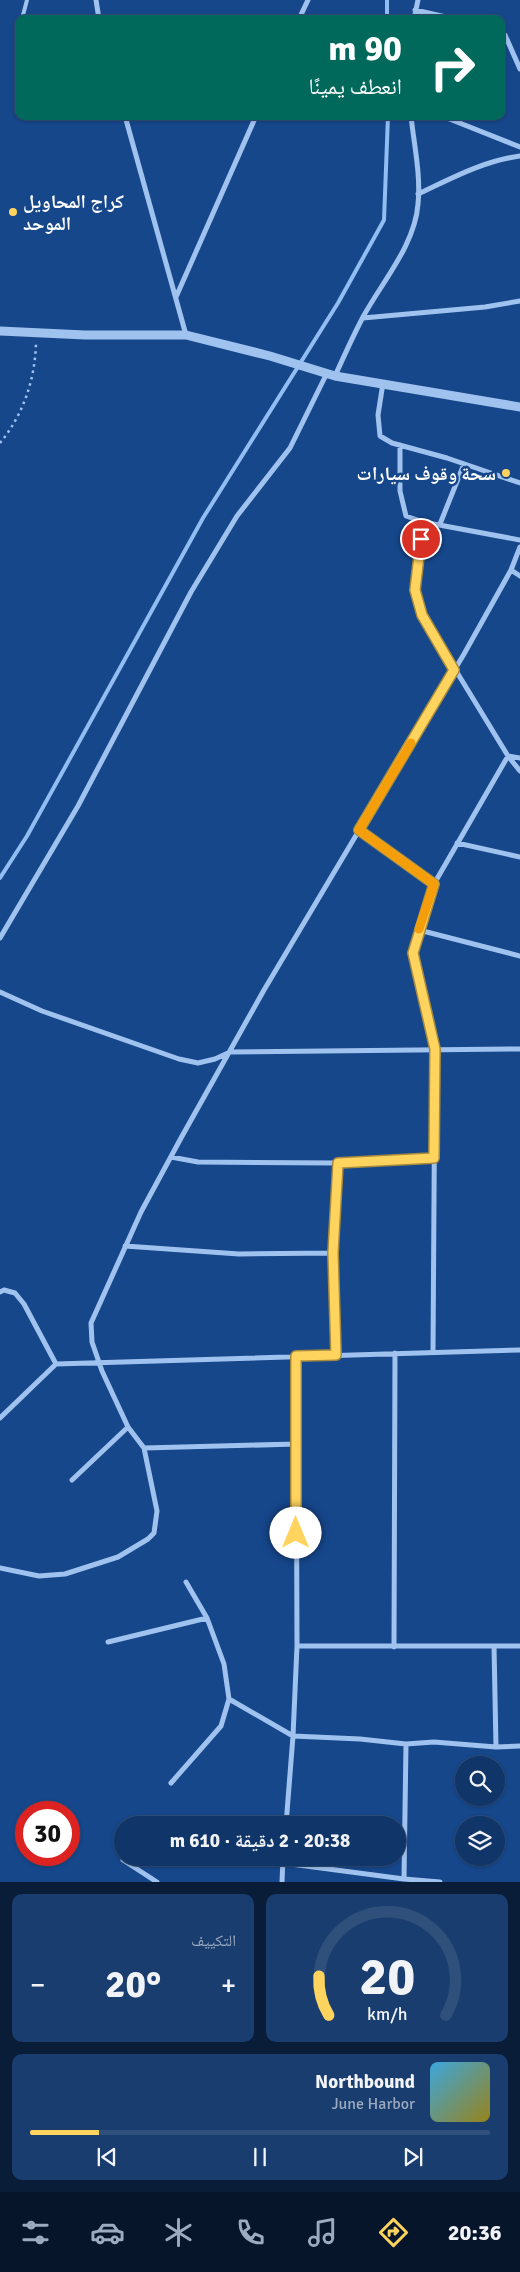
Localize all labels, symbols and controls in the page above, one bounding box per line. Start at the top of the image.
text: 90 m [328,27,402,70]
icon: right [420,35,485,100]
text: انعطف يمينًا [308,73,402,100]
place label: كراج المحاويل الموحد [23,190,125,236]
marker: كراج المحاويل الموحد [7,206,19,218]
place label: سحة وقوف سيارات [357,462,496,486]
marker: سحة وقوف سيارات [500,467,512,479]
pin [400,518,442,560]
icon: arrive [407,525,435,553]
position arrow [269,1506,321,1558]
map controls [455,1756,505,1866]
button: search [455,1756,505,1806]
speed limit sign: 30 [15,1801,80,1866]
button: layers [455,1816,505,1866]
text: 20:38 · 2 دقيقة · 610 m [170,1829,350,1853]
text: التكييف [191,1931,236,1951]
text: 20 [359,1945,415,2009]
text: 20° [105,1961,161,2008]
text: − [30,1968,45,2002]
text: + [221,1968,236,2002]
text: km/h [367,2003,407,2025]
text: Northbound [315,2070,415,2094]
text: June Harbor [331,2094,415,2114]
icon: previous [93,2143,121,2171]
icon: pause [246,2143,274,2171]
icon: next [399,2143,427,2171]
icon: filters [18,2215,53,2250]
icon: car [90,2215,125,2250]
icon: climate [161,2215,196,2250]
icon: phone [233,2215,268,2250]
icon: music [305,2215,340,2250]
icon: directions [376,2215,411,2250]
text: 20:36 [448,2219,502,2246]

